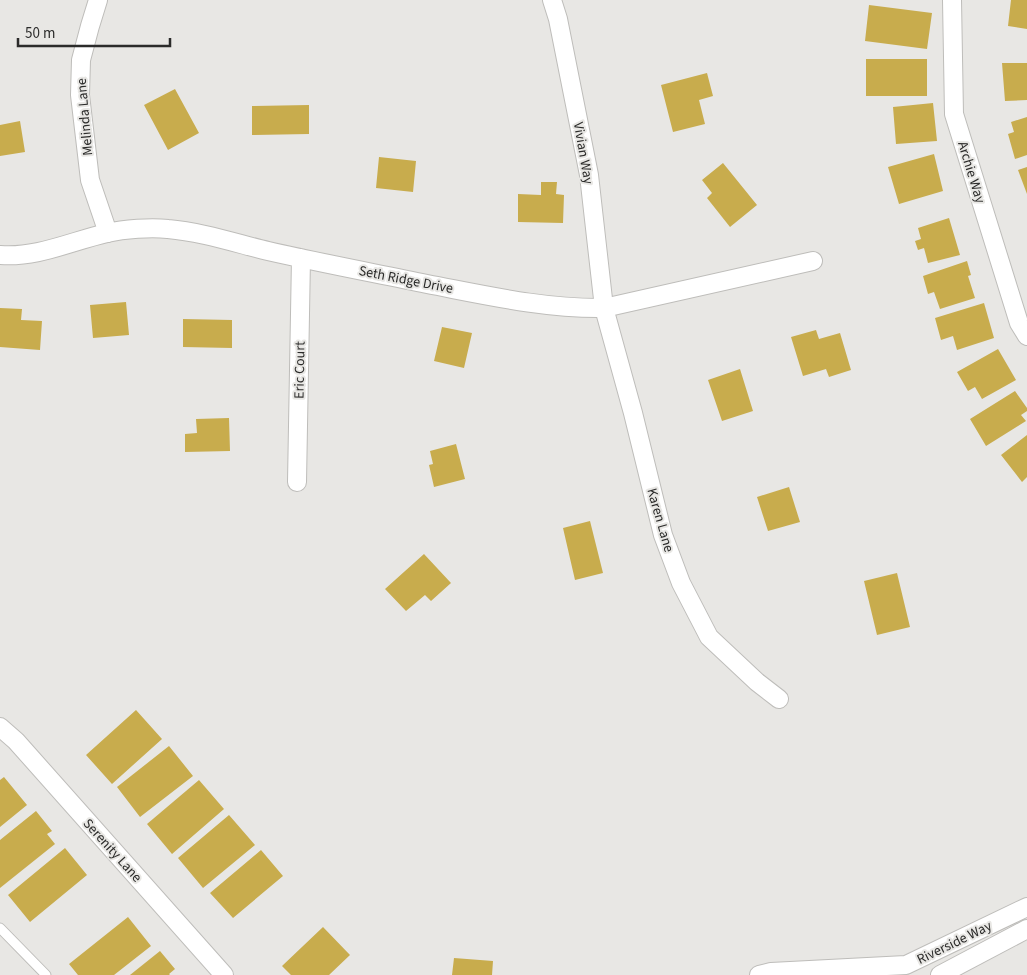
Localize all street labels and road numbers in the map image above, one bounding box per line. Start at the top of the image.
street label: Melinda Lane [72,77,98,157]
street label: Vivian Way [568,121,598,186]
street label: Archie Way [952,139,990,206]
street label: Seth Ridge Drive [357,261,455,299]
street label: Eric Court [289,341,311,399]
street label: Karen Lane [641,486,679,555]
street label: Serenity Lane [78,814,146,887]
street label: Riverside Way [914,916,996,970]

